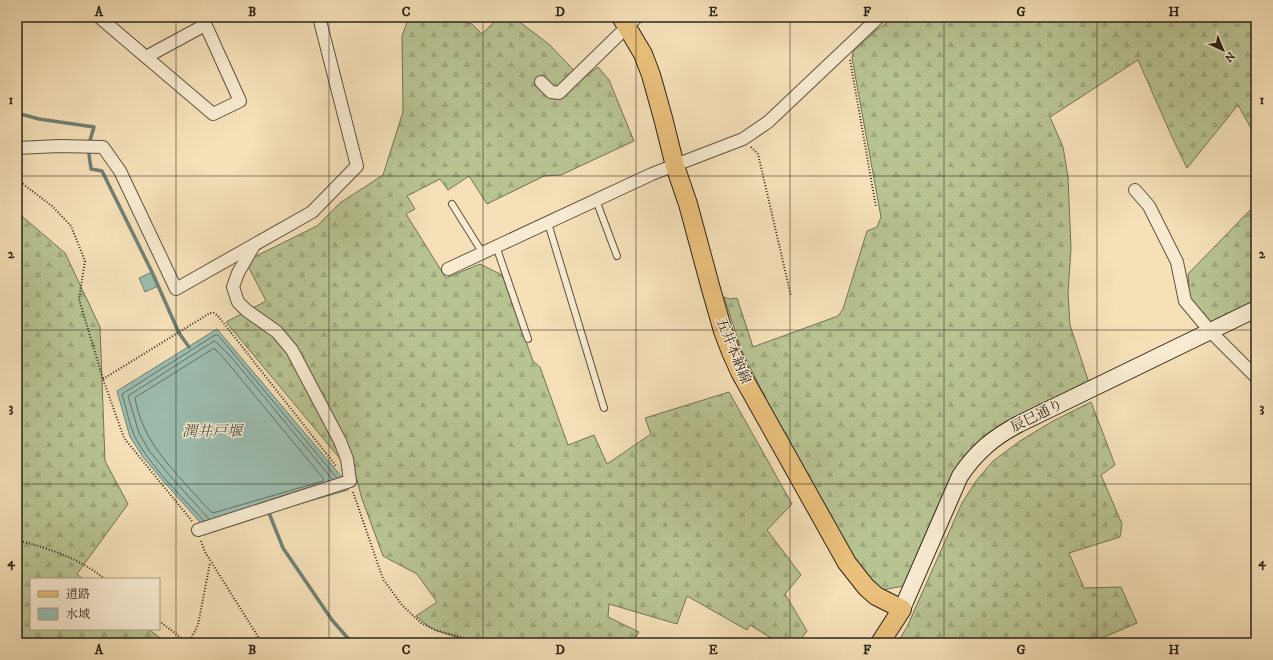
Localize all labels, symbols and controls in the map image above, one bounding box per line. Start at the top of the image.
text: A [94,4,104,20]
text: B [248,4,256,20]
text: C [402,4,411,20]
text: D [555,4,565,20]
text: E [708,4,718,20]
text: F [863,4,872,20]
text: G [1016,4,1026,20]
text: H [1169,4,1180,20]
north arrow [1203,30,1243,70]
text: N [1221,48,1237,65]
text: 1 [9,92,14,108]
text: 1 [1260,92,1265,108]
text: 2 [8,246,15,262]
text: 2 [1259,246,1266,262]
street label: 五井本納線 [712,315,754,387]
street label: 辰巳通り [1008,396,1066,436]
text: 3 [9,400,14,416]
text: 3 [1260,400,1265,416]
water label: 潤井戸堰 [182,422,245,441]
text: 4 [6,554,15,571]
text: 4 [1257,554,1266,571]
legend [30,578,160,630]
text: 道路 [66,587,90,602]
text: 水域 [66,607,90,622]
text: A [94,642,104,658]
text: B [248,642,256,658]
text: C [402,642,411,658]
text: D [555,642,565,658]
text: E [708,642,718,658]
text: F [863,642,872,658]
text: G [1016,642,1026,658]
text: H [1169,642,1180,658]

